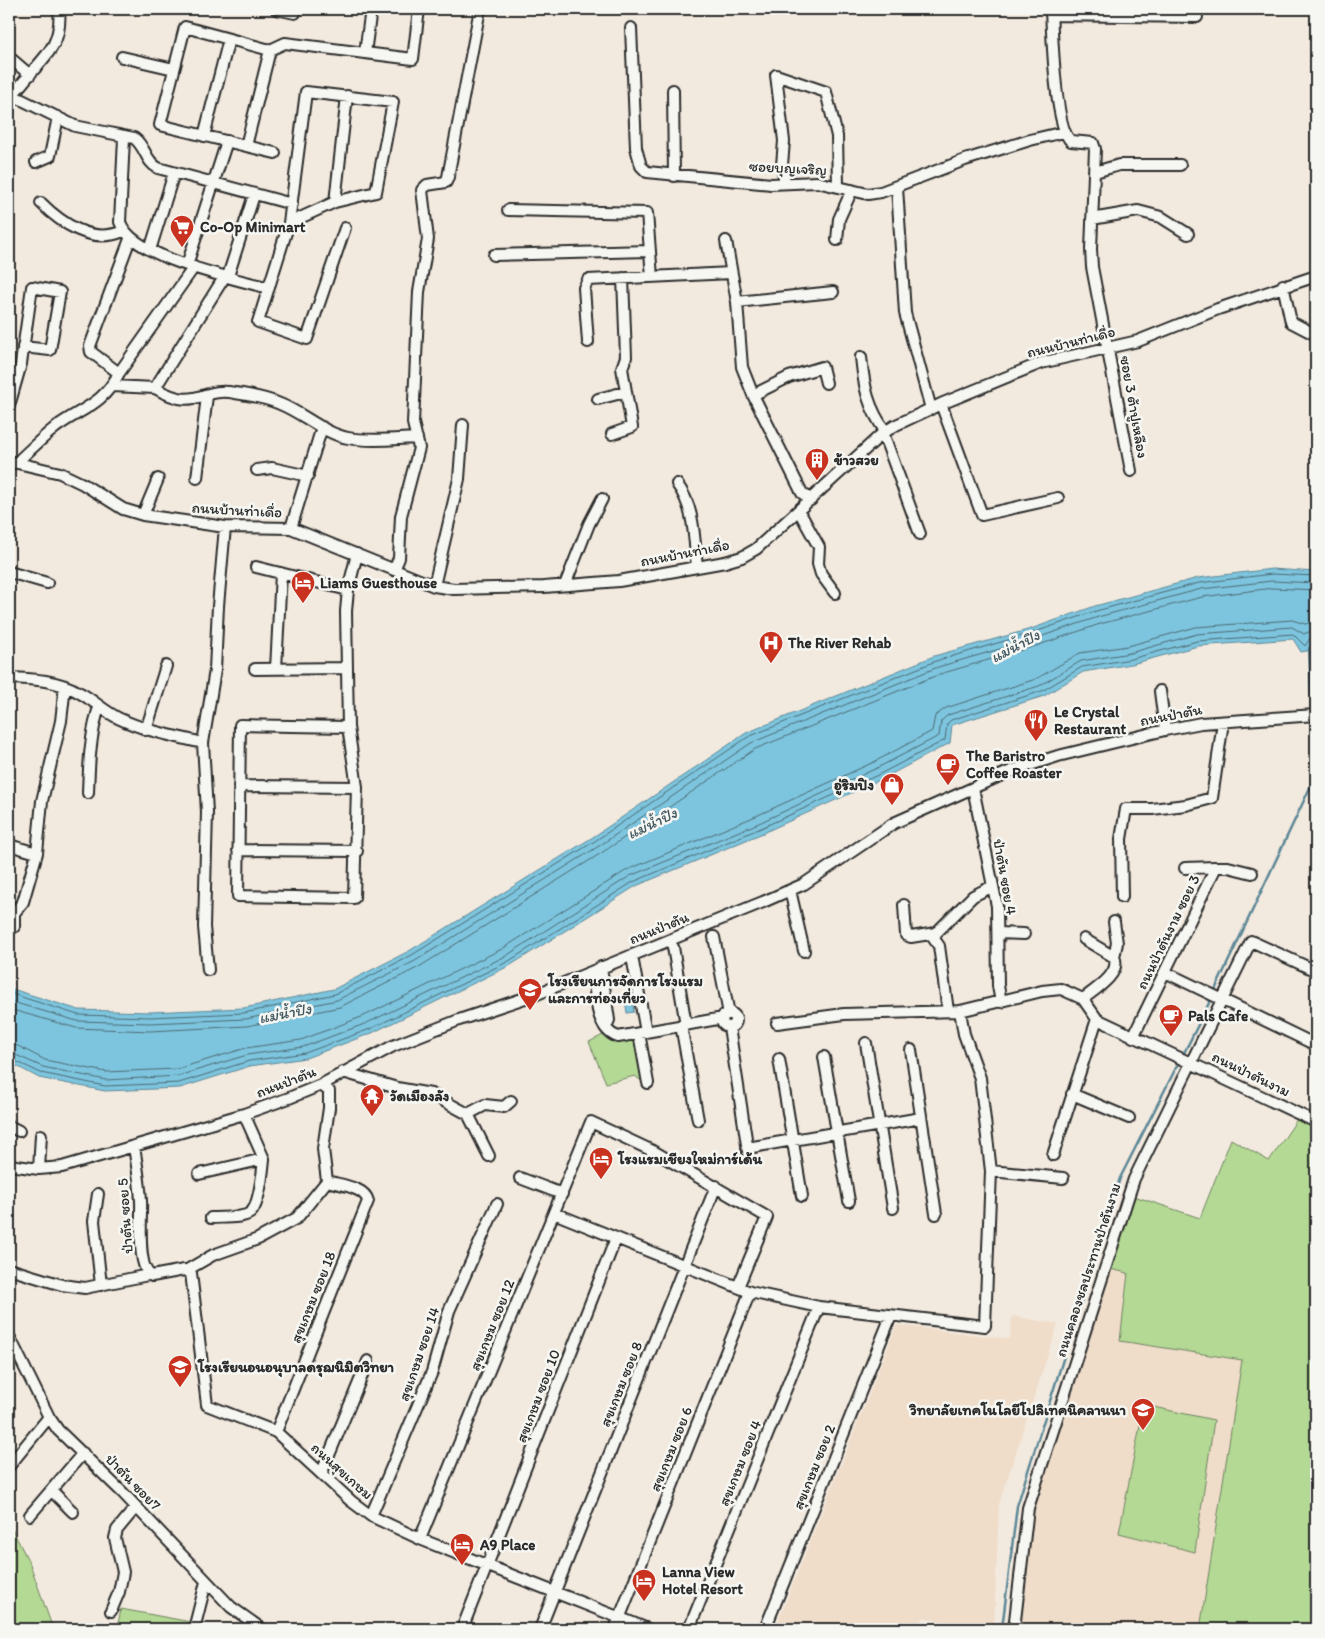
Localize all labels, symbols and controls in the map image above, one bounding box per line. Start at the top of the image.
street label: ซอยบุญเจริญ [748,157,828,180]
supermarket icon: Co-Op Minimart [169,214,195,248]
place label: Co-Op Minimart [200,218,306,237]
street label: ถนนบ้านท่าเดื่อ [1025,321,1117,362]
street label: ซอย 3 ต้าปูเหลือง [1115,354,1152,460]
building icon: ข้าวสวย [804,447,830,481]
place label: ข้าวสวย [833,451,879,469]
street label: ถนนบ้านท่าเดื่อ [191,498,283,521]
street label: ถนนบ้านท่าเดื่อ [639,534,731,570]
hotel icon: Liams Guesthouse [290,570,316,604]
place label: Liams Guesthouse [320,574,437,592]
water label: แม่น้ำปิง [987,624,1044,667]
hospital icon: The River Rehab [758,630,784,664]
place label: The River Rehab [787,634,892,652]
street label: ถนนป่าตัน [1138,700,1204,730]
place label: Le Crystal Restaurant [1054,703,1126,738]
restaurant icon: Le Crystal Restaurant [1023,708,1049,742]
place label: The Baristro Coffee Roaster [965,747,1063,782]
cafe icon: The Baristro Coffee Roaster [935,752,961,786]
shop icon: อู่ริมปิง [879,772,905,806]
place label: อู่ริมปิง [834,776,874,796]
water label: แม่น้ำปิง [624,801,681,843]
street label: ป่าตัน ซอย 4 [989,838,1021,916]
street label: ถนนป่าตันงาม ซอย 3 [1132,872,1204,992]
street label: ถนนป่าตัน [627,908,692,948]
place label: โรงเรียนการจัดการโรงแรม และการท่องเที่ยว [547,972,703,1007]
school or university icon: โรงเรียนการจัดการโรงแรม และการท่องเที่ยว [517,977,543,1011]
water label: แม่น้ำปิง [257,997,314,1027]
cafe icon: Pals Cafe [1158,1003,1184,1037]
place label: Pals Cafe [1188,1007,1248,1025]
street label: ถนนป่าตันงาม [1209,1047,1293,1101]
street label: ถนนป่าตัน [253,1062,319,1102]
temple icon: วัดเมืองลัง [359,1083,385,1117]
place label: วัดเมืองลัง [390,1087,449,1105]
hotel icon: โรงแรมเชียงใหม่การ์เด้น [588,1146,614,1180]
place label: โรงแรมเชียงใหม่การ์เด้น [617,1150,763,1168]
street label: ป่าตัน ซอย 5 [113,1178,137,1254]
street label: ถนนคลองชลประทานป่าตันงาม [1051,1181,1125,1359]
street label: สุขเกษม ซอย 18 [286,1249,340,1346]
street label: สุขเกษม ซอย 12 [466,1277,519,1374]
street label: สุขเกษม ซอย 14 [395,1305,444,1404]
street label: สุขเกษม ซอย 8 [596,1339,647,1430]
street label: สุขเกษม ซอย 10 [512,1347,565,1445]
school or university icon: โรงเรียนอนอนุบาลดรุฌนิมิตวิทยา [167,1354,193,1388]
place label: โรงเรียนอนอนุบาลดรุฌนิมิตวิทยา [197,1358,394,1378]
school or university icon: วิทยาลัยเทคโนโลยีโปลิเทคนิคลานนา [1130,1397,1156,1431]
place label: วิทยาลัยเทคโนโลยีโปลิเทคนิคลานนา [909,1401,1126,1419]
street label: สุขเกษม ซอย 6 [646,1404,697,1494]
street label: สุขเกษม ซอย 4 [715,1417,766,1509]
street label: สุขเกษม ซอย 2 [789,1422,840,1512]
street label: ถนนสุขเกษม [307,1439,377,1504]
street label: ป่าตัน ซอย7 [102,1450,165,1514]
hotel icon: A9 Place [449,1532,475,1566]
place label: A9 Place [479,1536,535,1554]
place label: Lanna View Hotel Resort [662,1563,743,1598]
hotel icon: Lanna View Hotel Resort [631,1568,657,1602]

